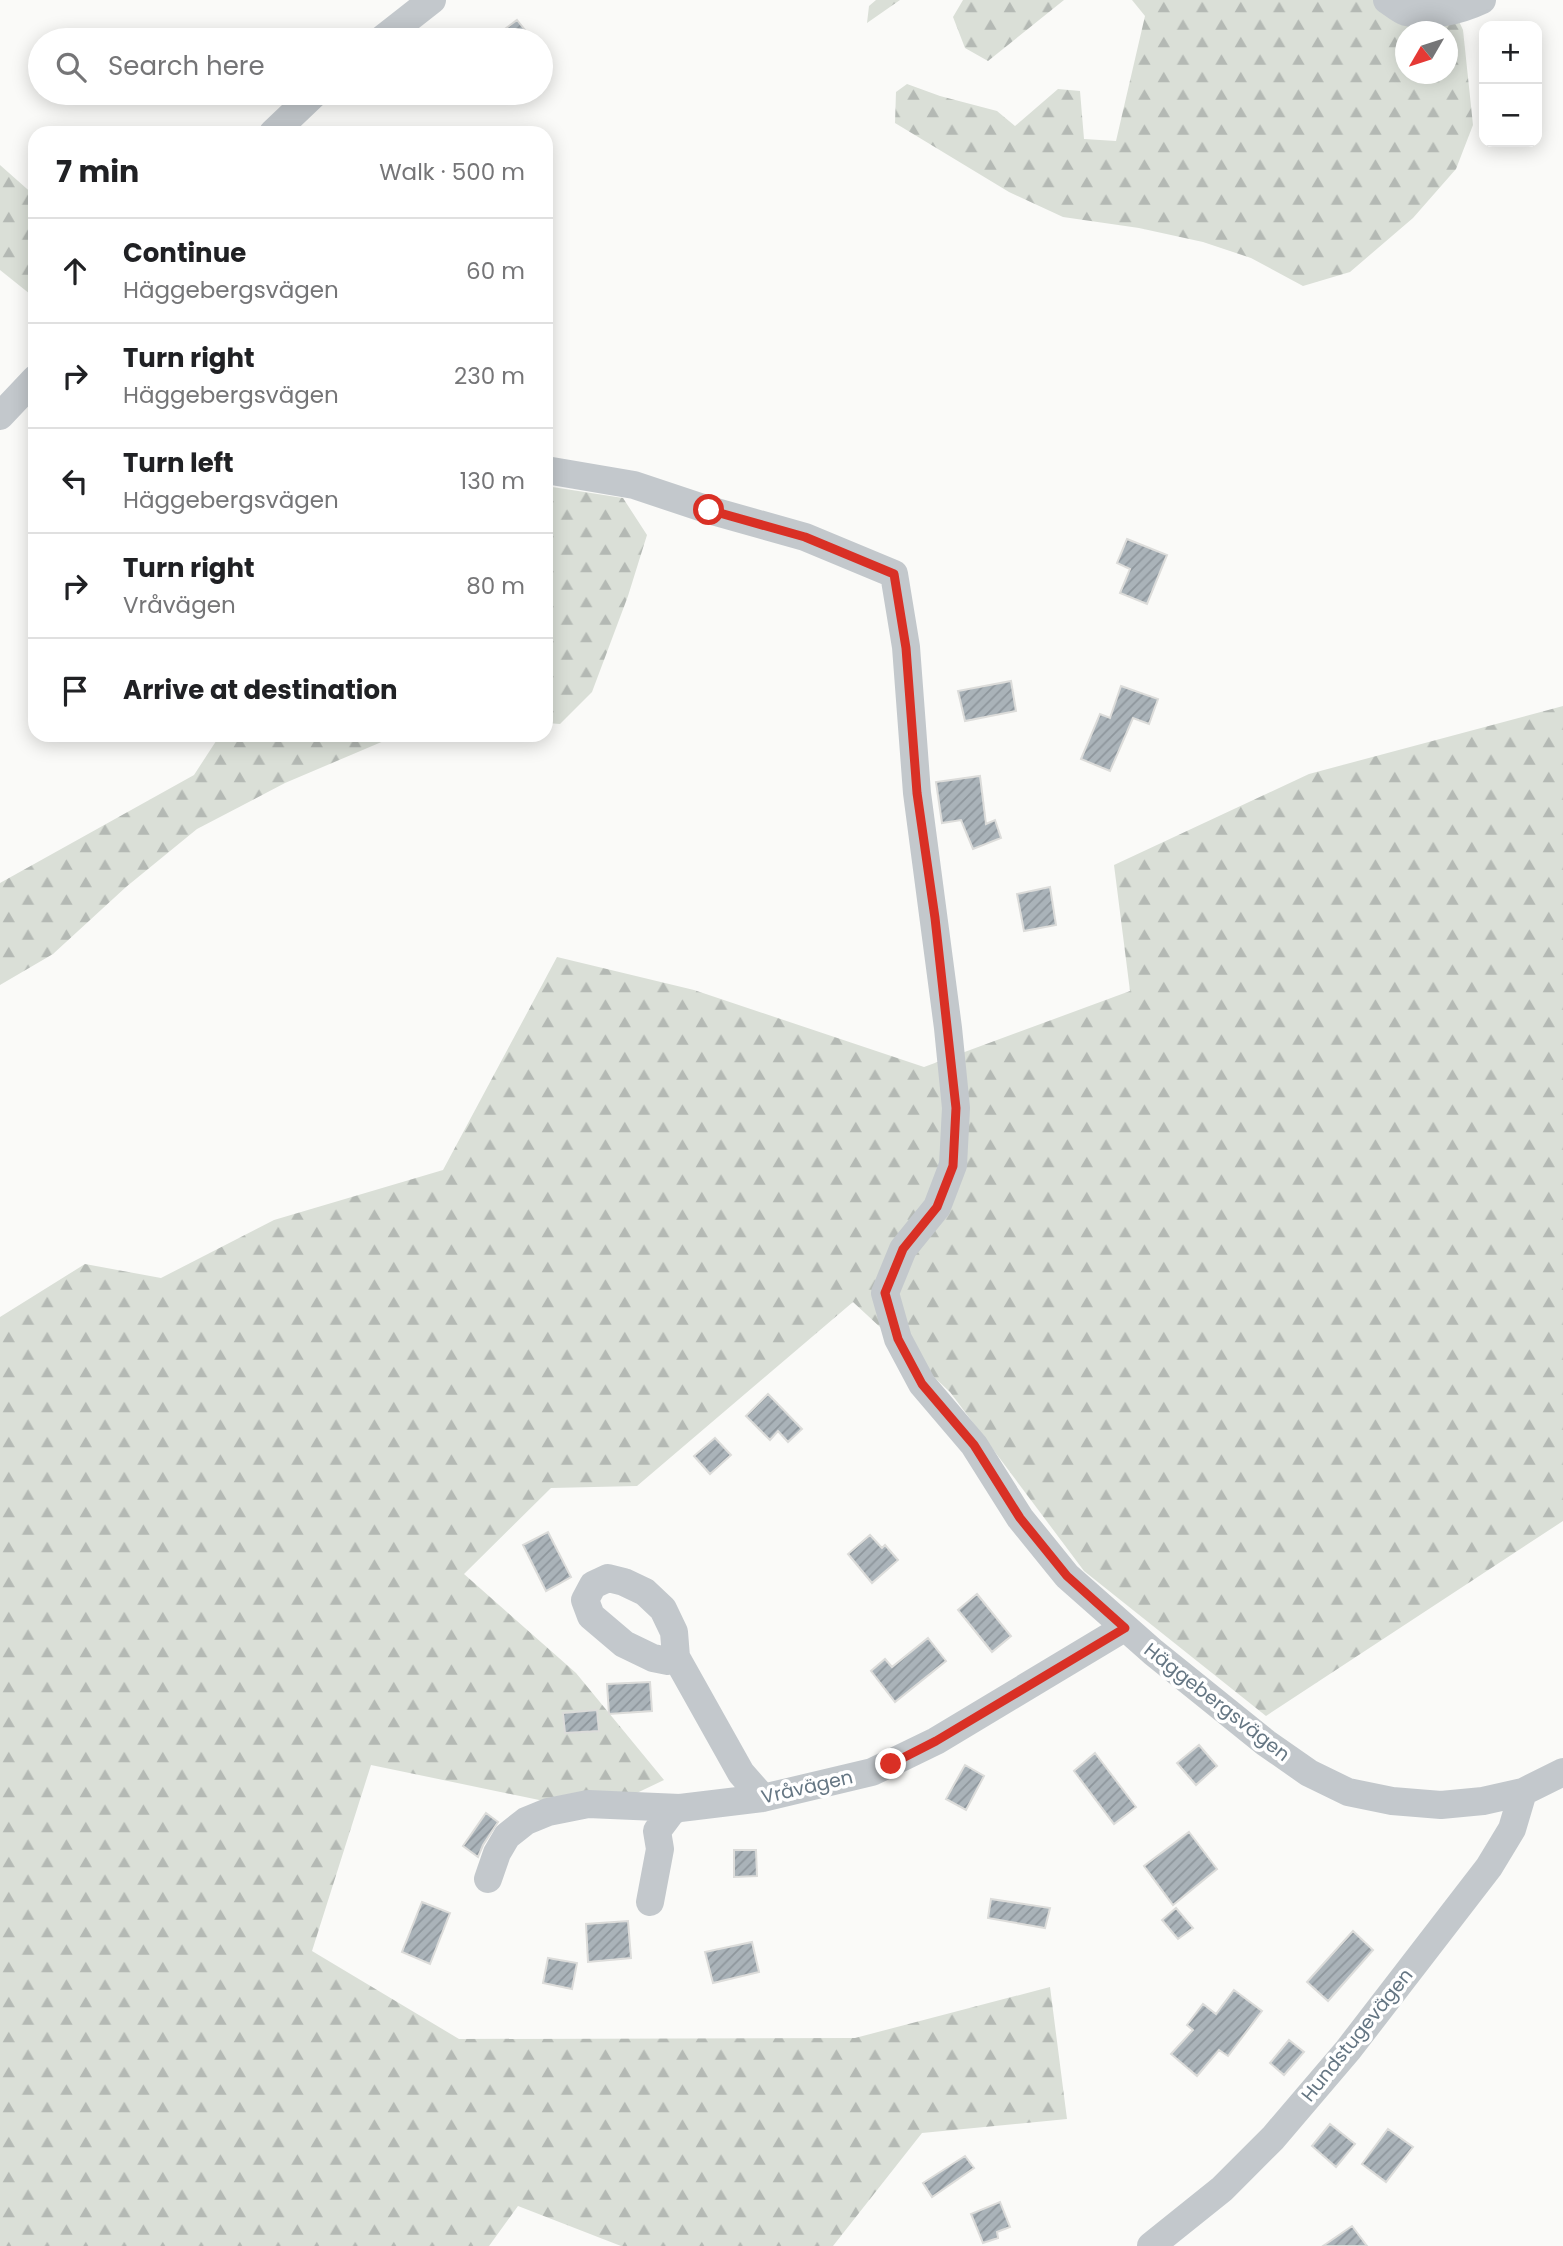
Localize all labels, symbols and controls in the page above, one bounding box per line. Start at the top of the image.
north arrow [1395,21,1458,84]
map controls [1479,21,1542,147]
button: + [1479,21,1542,84]
search box [28,28,553,105]
icon: search [52,48,90,86]
text: Search here [108,48,265,84]
button: − [1479,84,1542,147]
text: 7 min [56,150,139,193]
text: Walk · 500 m [379,156,525,188]
text: Continue [123,235,246,271]
icon: ahead [56,252,94,290]
text: 60 m [466,255,525,287]
text: Häggebergsvägen [123,274,339,306]
text: Turn right [123,340,255,376]
icon: right [56,357,94,395]
text: 230 m [454,360,525,392]
text: Häggebergsvägen [123,379,339,411]
text: Turn left [123,445,234,481]
icon: left [56,462,94,500]
text: 130 m [460,465,525,497]
text: Häggebergsvägen [123,484,339,516]
route start [693,494,724,525]
text: Turn right [123,550,255,586]
icon: right [56,567,94,605]
text: 80 m [466,570,525,602]
text: Vråvägen [123,589,236,621]
icon: arrive [56,672,94,710]
text: Arrive at destination [123,672,398,708]
street label: Häggebergsvägen [1138,1636,1296,1768]
route end [875,1748,906,1779]
street label: Vråvägen [759,1763,855,1811]
street label: Hundstugevägen [1295,1963,1419,2107]

